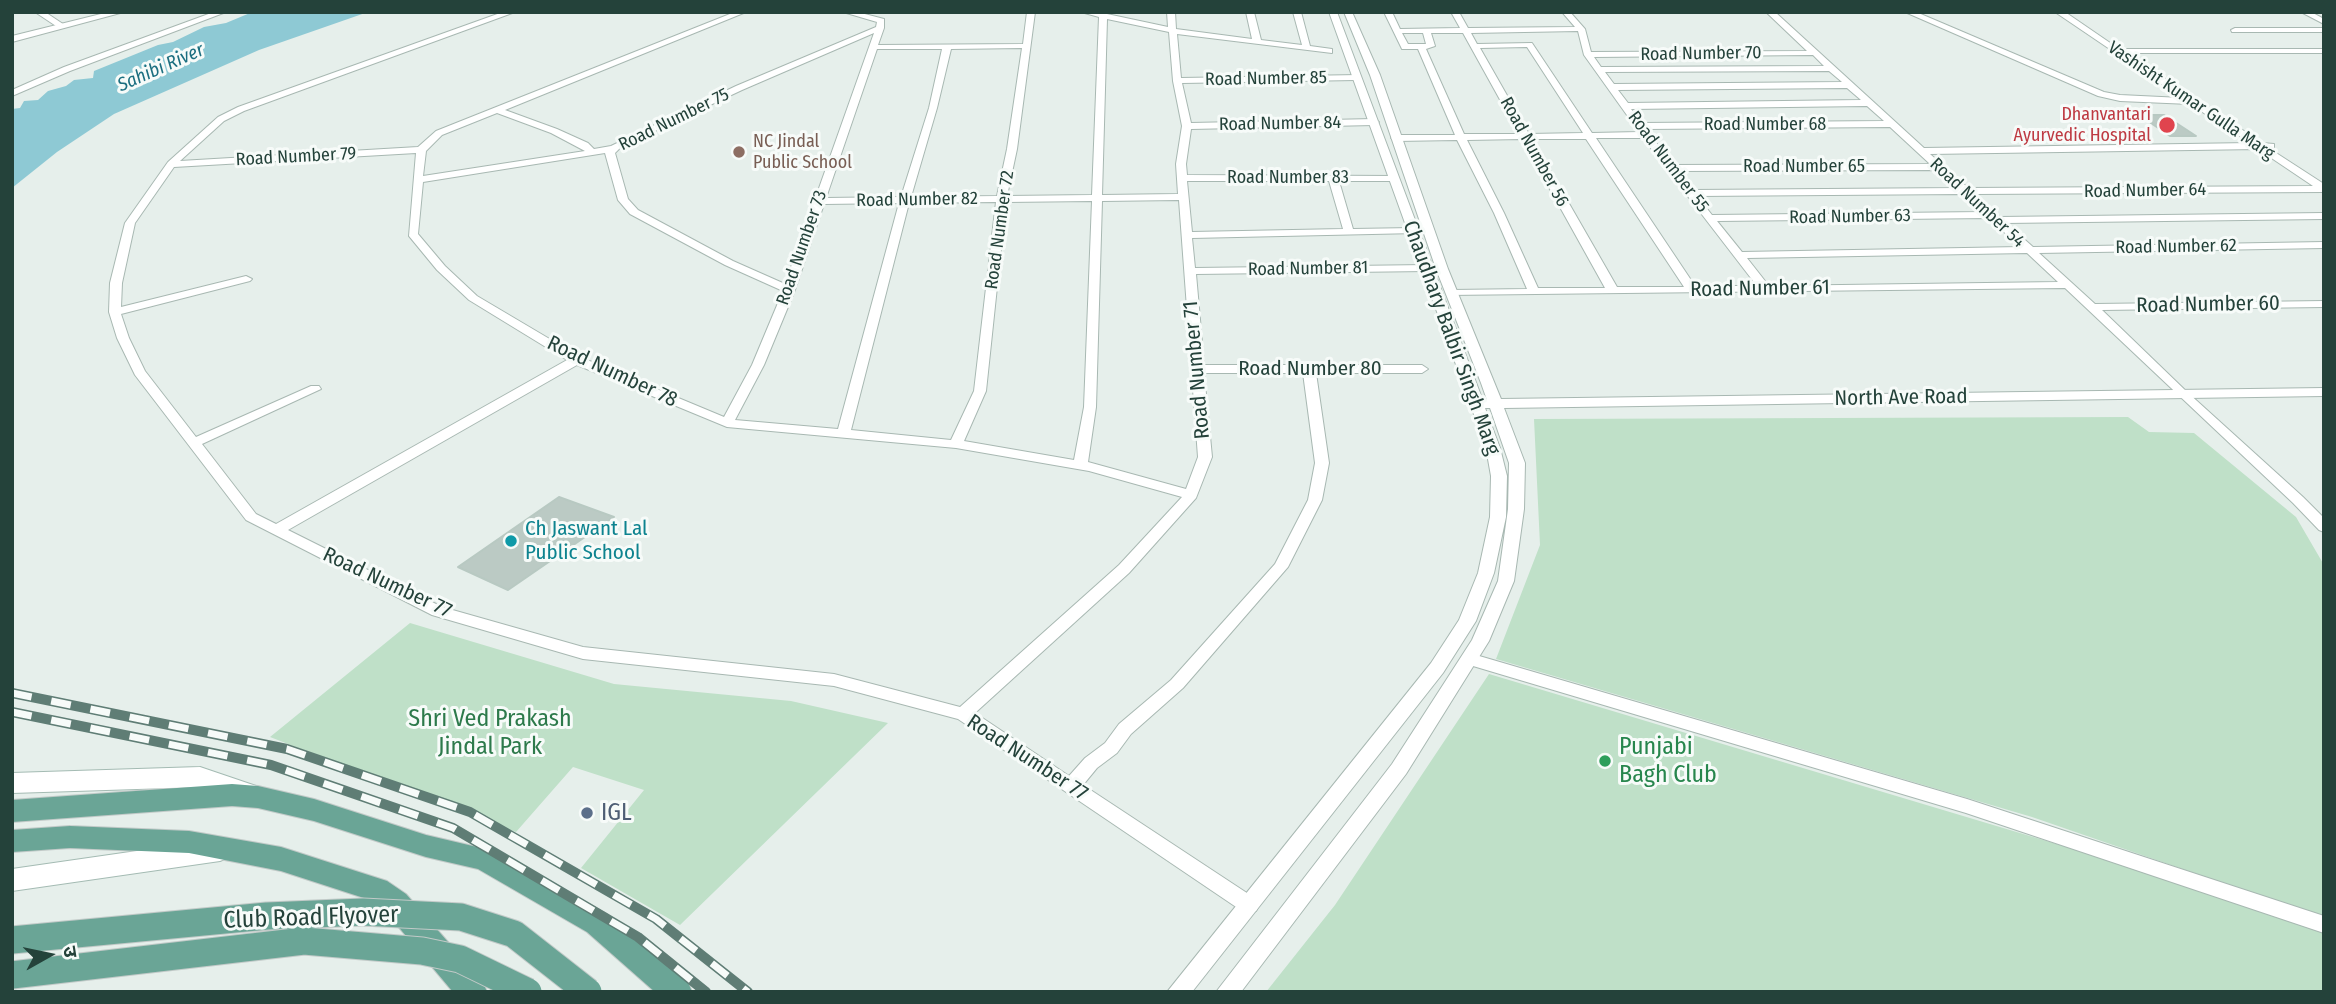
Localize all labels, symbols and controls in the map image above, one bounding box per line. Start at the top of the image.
street label: Vashisht Kumar Gulla Marg [2104,37,2278,165]
water label: Sahibi River [114,39,208,97]
street label: Road Number 70 [1640,42,1762,66]
street label: Road Number 85 [1205,67,1327,91]
street label: Road Number 75 [615,84,733,156]
street label: Road Number 56 [1495,93,1573,211]
place label: Dhanvantari Ayurvedic Hospital [2014,104,2151,146]
street label: Road Number 55 [1623,107,1713,217]
street label: Road Number 84 [1219,112,1341,136]
street label: Road Number 68 [1704,114,1826,136]
marker: Dhanvantari Ayurvedic Hospital [2157,115,2177,135]
place label: NC Jindal Public School [753,131,852,174]
street label: Road Number 79 [235,143,357,171]
marker: NC Jindal Public School [731,144,747,160]
street label: Road Number 54 [1925,154,2029,252]
street label: Road Number 65 [1743,156,1865,178]
street label: Road Number 83 [1227,167,1349,189]
street label: Road Number 72 [981,169,1019,291]
street label: Road Number 64 [2084,179,2206,203]
street label: Road Number 73 [772,188,832,308]
street label: Road Number 82 [856,188,978,212]
street label: Road Number 63 [1789,205,1911,229]
street label: Chaudhary Balbir Singh Marg [1397,217,1505,459]
street label: Road Number 62 [2115,235,2237,259]
street label: Road Number 81 [1248,257,1368,281]
street label: Road Number 61 [1690,275,1830,303]
street label: Road Number 60 [2136,291,2280,319]
street label: Road Number 71 [1178,300,1216,440]
street label: Road Number 78 [543,331,681,413]
street label: Road Number 80 [1238,356,1382,382]
street label: North Ave Road [1834,384,1968,412]
place label: Ch Jaswant Lal Public School [525,516,648,566]
marker: Ch Jaswant Lal Public School [503,533,519,549]
street label: Road Number 77 [319,542,455,624]
park label: Shri Ved Prakash Jindal Park [408,705,572,761]
street label: Road Number 77 [962,710,1092,806]
place label: Punjabi Bagh Club [1619,733,1717,789]
marker: Punjabi Bagh Club [1597,753,1613,769]
place label: IGL [601,799,632,827]
marker: IGL [579,805,595,821]
street label: Club Road Flyover [223,901,399,935]
north arrow [14,920,84,990]
text: उ [58,944,82,959]

